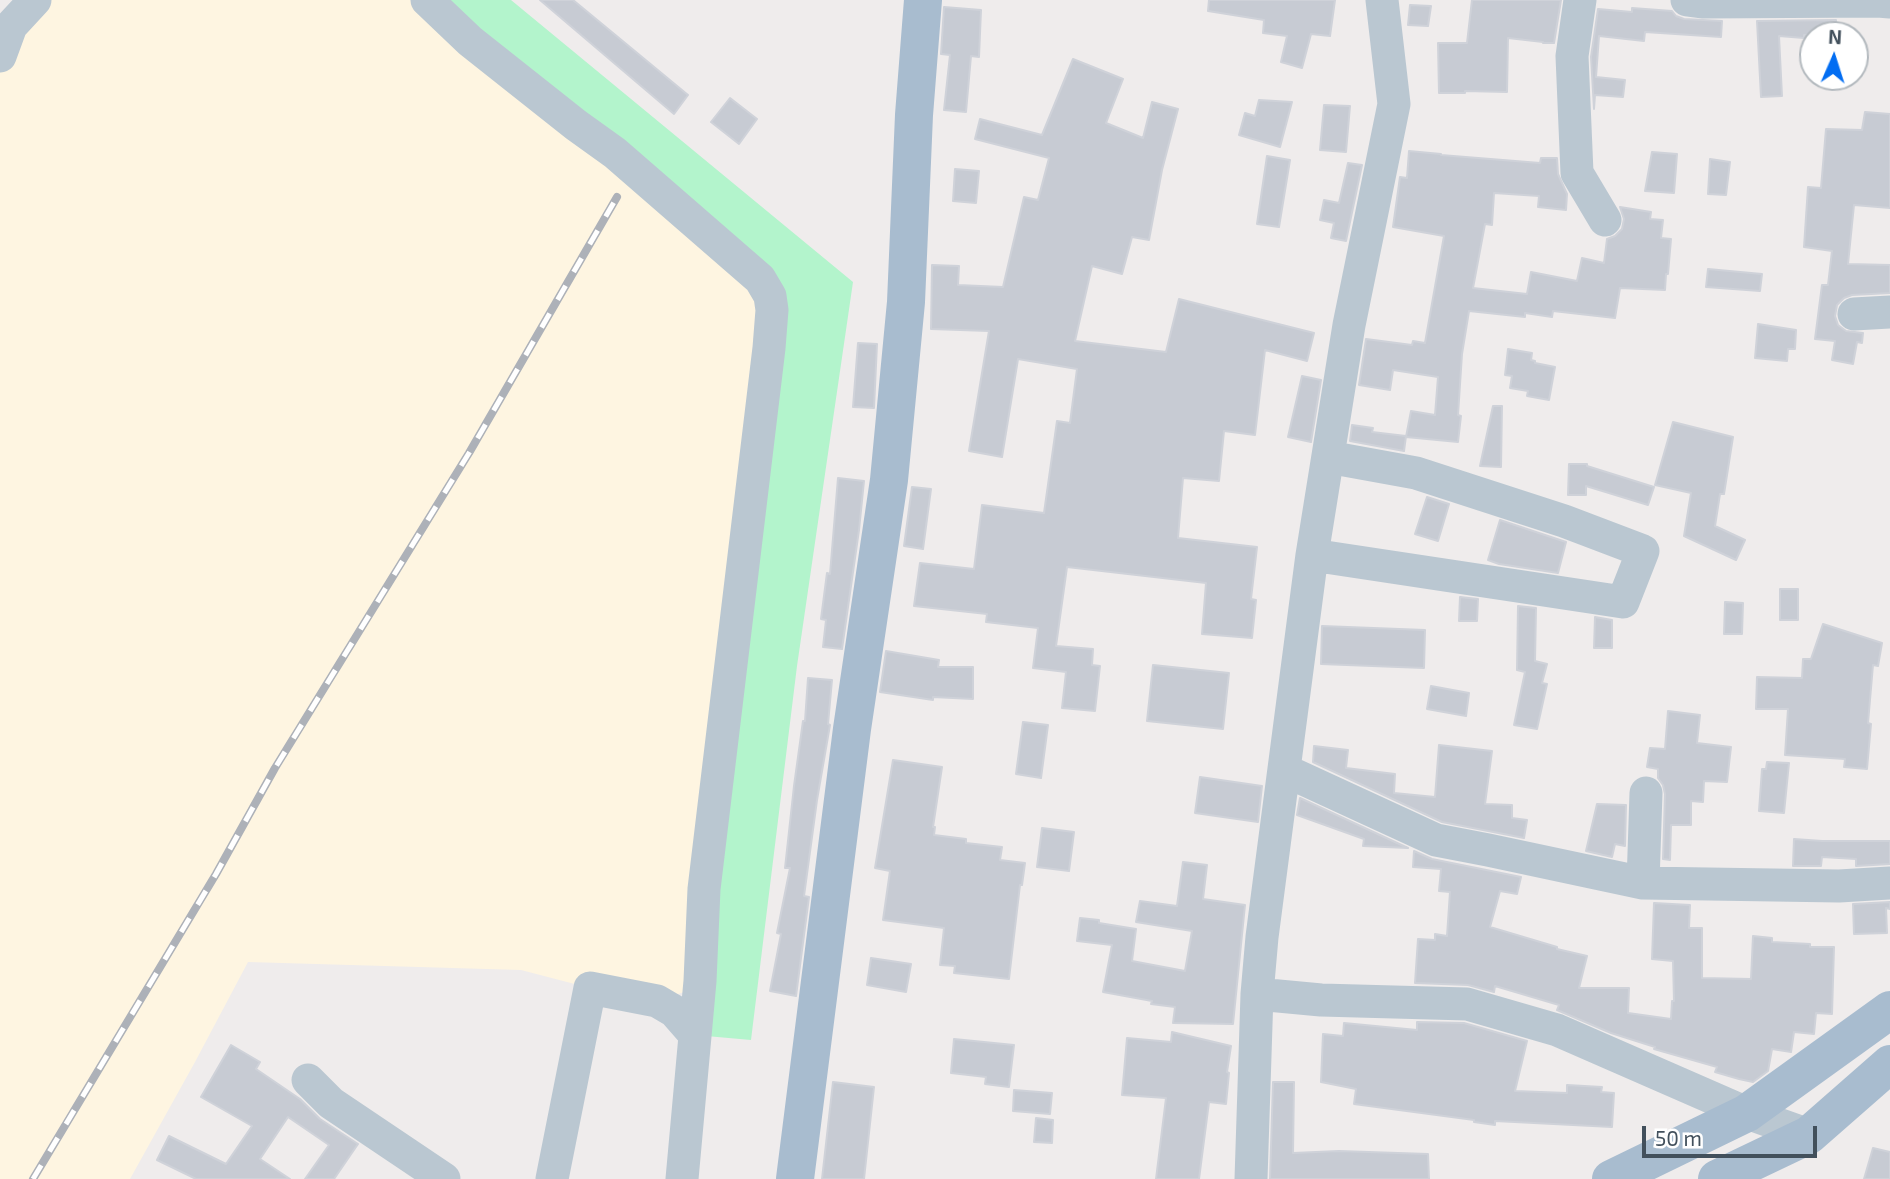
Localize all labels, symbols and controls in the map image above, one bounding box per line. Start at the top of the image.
north arrow [1799,21,1869,91]
text: N [1828,25,1842,48]
scale bar [1645,1112,1820,1156]
text: 50 m [1655,1125,1702,1150]

